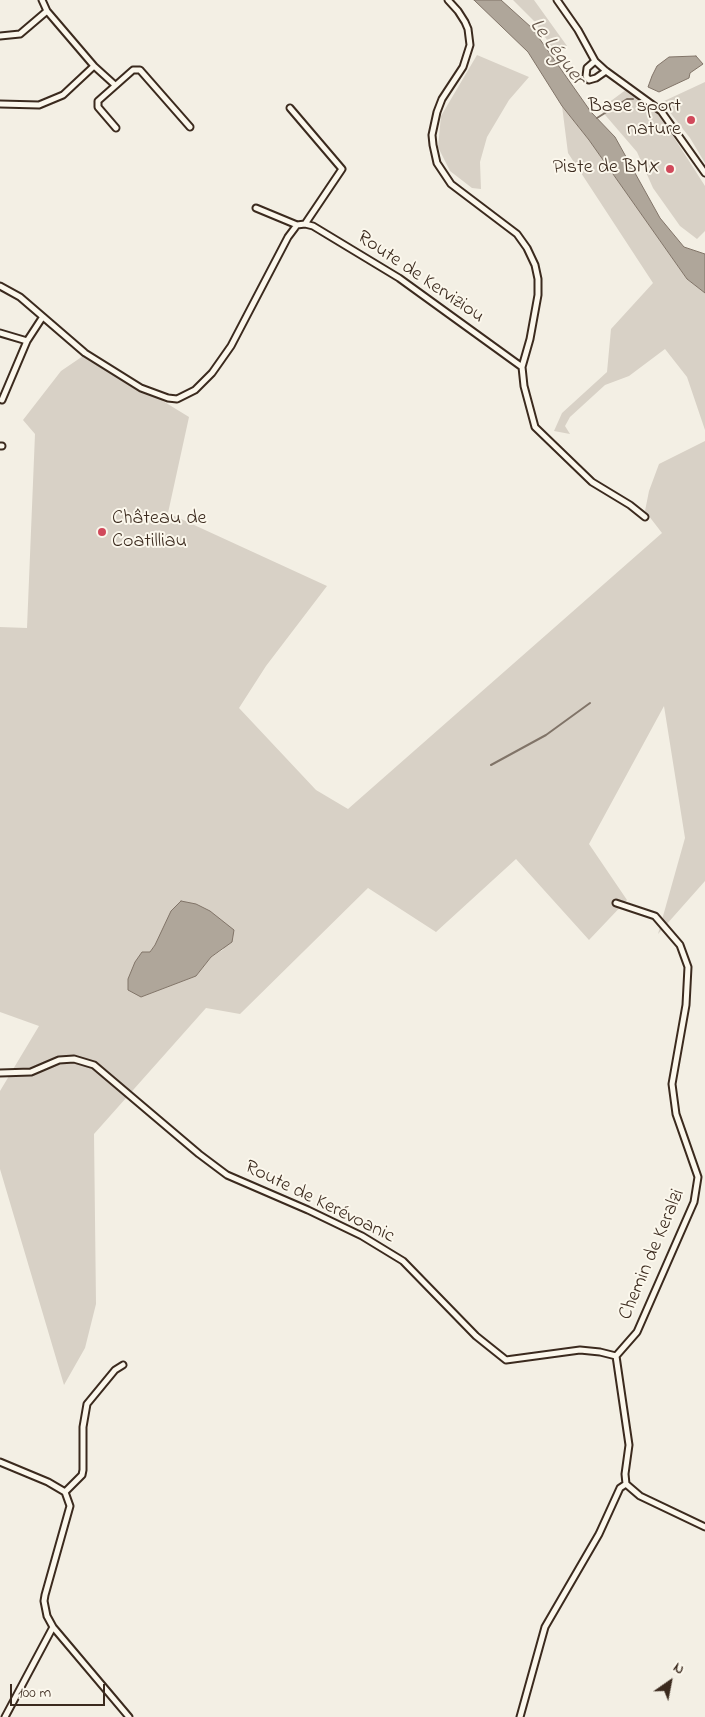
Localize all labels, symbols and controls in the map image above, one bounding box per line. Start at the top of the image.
water label: Le Léguer [523,15,589,91]
place label: Base sport nature [588,96,681,143]
marker: Base sport nature [685,114,697,126]
place label: Piste de BMX [553,157,660,181]
marker: Piste de BMX [664,163,676,175]
street label: Route de Kerviziou [352,226,488,330]
place label: Château de Coatilliau [112,508,206,555]
marker: Château de Coatilliau [96,526,108,538]
street label: Route de Kerévoanic [240,1156,398,1250]
street label: Chemin de Keralzi [615,1186,691,1324]
north arrow [645,1657,695,1707]
text: N [669,1658,688,1680]
scale bar [12,1674,108,1706]
text: 100 m [18,1682,51,1704]

